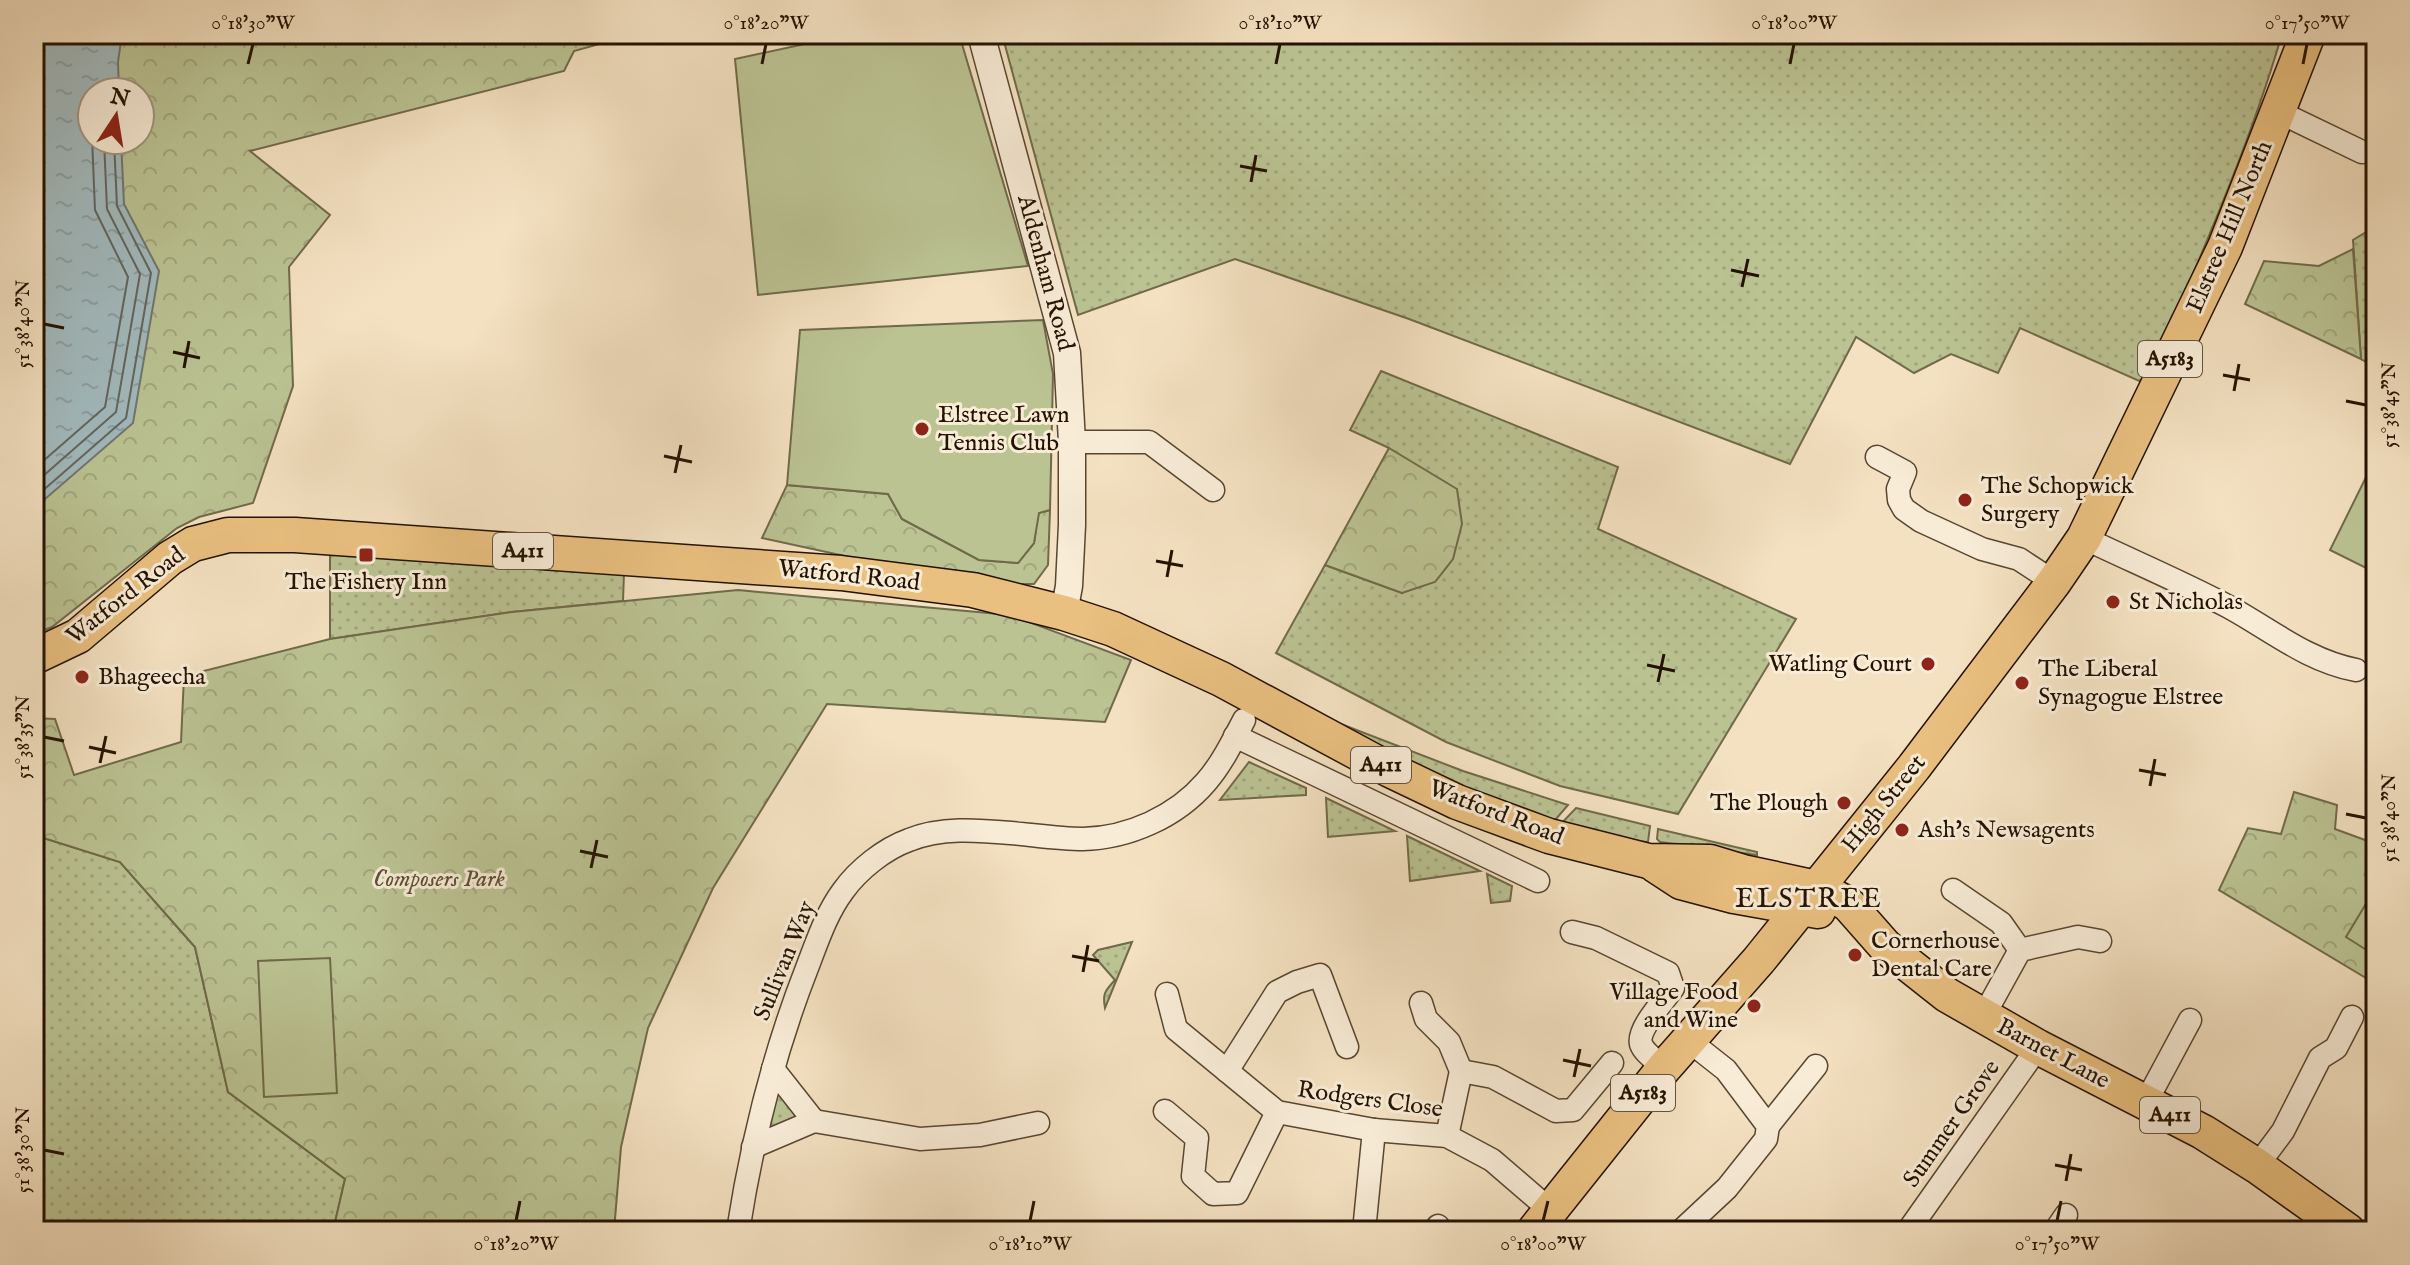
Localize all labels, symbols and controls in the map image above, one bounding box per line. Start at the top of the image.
text: 0°18'30"W [211,11,296,36]
text: 0°18'20"W [723,11,810,36]
text: 0°18'10"W [1238,11,1323,36]
text: 0°18'00"W [1751,11,1838,36]
text: 0°17'50"W [2265,11,2350,36]
north arrow [76,76,156,156]
text: N [107,83,132,114]
street label: Elstree Hill North [2180,136,2280,318]
street label: Aldenham Road [1009,191,1081,355]
text: 51°38'40"N [11,280,36,368]
road number: A5183 [2138,341,2202,377]
text: 51°38'45"N [2377,362,2402,448]
place label: Elstree Lawn Tennis Club [938,400,1070,459]
marker: Elstree Lawn Tennis Club [913,420,931,438]
place label: The Schopwick Surgery [1981,471,2134,530]
marker: The Schopwick Surgery [1956,491,1974,509]
road number: A411 [493,533,553,569]
street label: Watford Road [60,540,192,652]
marker: The Fishery Inn [357,546,375,564]
street label: Watford Road [777,553,922,599]
place label: The Fishery Inn [285,567,447,598]
place label: St Nicholas [2129,587,2243,618]
marker: St Nicholas [2104,593,2122,611]
place label: Watling Court [1768,649,1912,680]
place label: The Liberal Synagogue Elstree [2038,654,2223,713]
marker: Watling Court [1919,655,1937,673]
place label: Bhageecha [98,662,206,693]
marker: Bhageecha [73,668,91,686]
marker: The Liberal Synagogue Elstree [2013,674,2031,692]
text: 51°38'35"N [11,695,36,779]
road number: A411 [1351,747,1411,783]
street label: High Street [1835,749,1933,859]
street label: Watford Road [1424,773,1568,853]
text: 51°38'40"N [2377,774,2402,862]
place label: The Plough [1710,788,1828,819]
marker: The Plough [1835,794,1853,812]
place label: Ash's Newsagents [1917,815,2095,846]
marker: Ash's Newsagents [1893,821,1911,839]
park label: Composers Park [373,864,505,895]
district label: ELSTREE [1735,882,1883,917]
street label: Sullivan Way [747,896,823,1025]
place label: Cornerhouse Dental Care [1871,926,2000,985]
marker: Cornerhouse Dental Care [1846,946,1864,964]
place label: Village Food and Wine [1608,977,1738,1036]
marker: Village Food and Wine [1745,997,1763,1015]
street label: Barnet Lane [1991,1011,2115,1097]
street label: Summer Grove [1897,1054,2007,1194]
street label: Rodgers Close [1295,1074,1445,1126]
road number: A5183 [1611,1075,1675,1111]
road number: A411 [2140,1097,2200,1133]
text: 51°38'30"N [11,1107,36,1193]
text: 0°18'20"W [473,1232,560,1257]
text: 0°18'10"W [988,1232,1073,1257]
text: 0°18'00"W [1500,1232,1587,1257]
text: 0°17'50"W [2015,1232,2100,1257]

